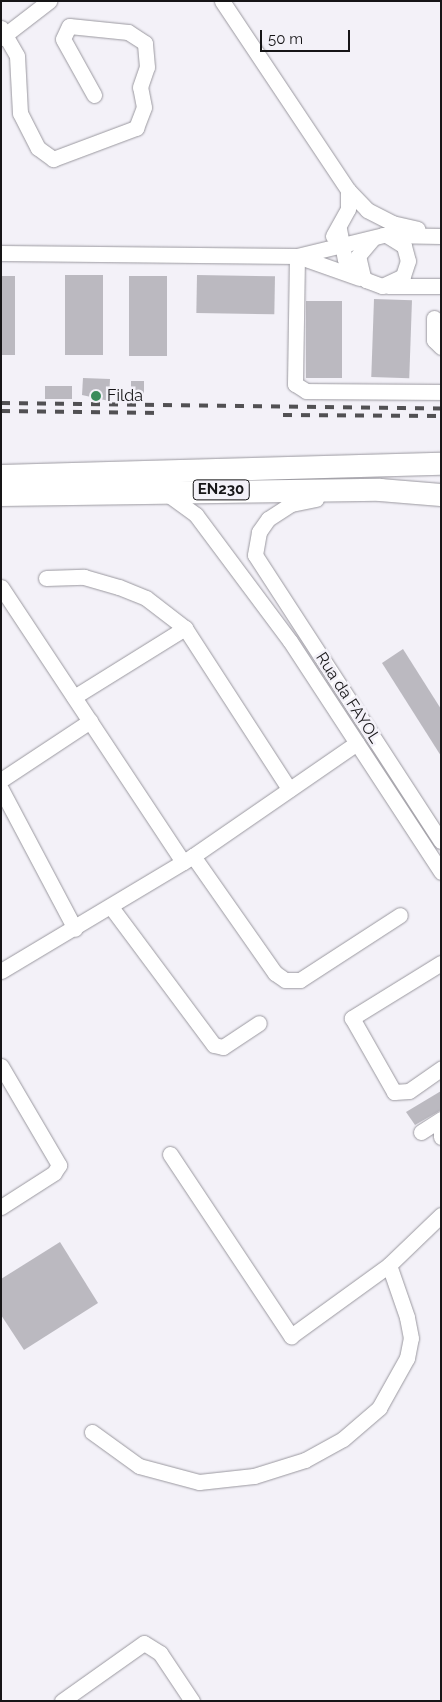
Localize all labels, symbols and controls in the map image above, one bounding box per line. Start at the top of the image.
scale bar [262,20,352,52]
text: 50 m [268,30,303,48]
place label: Filda [107,386,143,406]
marker: Filda [89,389,103,403]
road number: EN230 [192,478,250,502]
street label: Rua da FAYOL [312,649,384,747]

